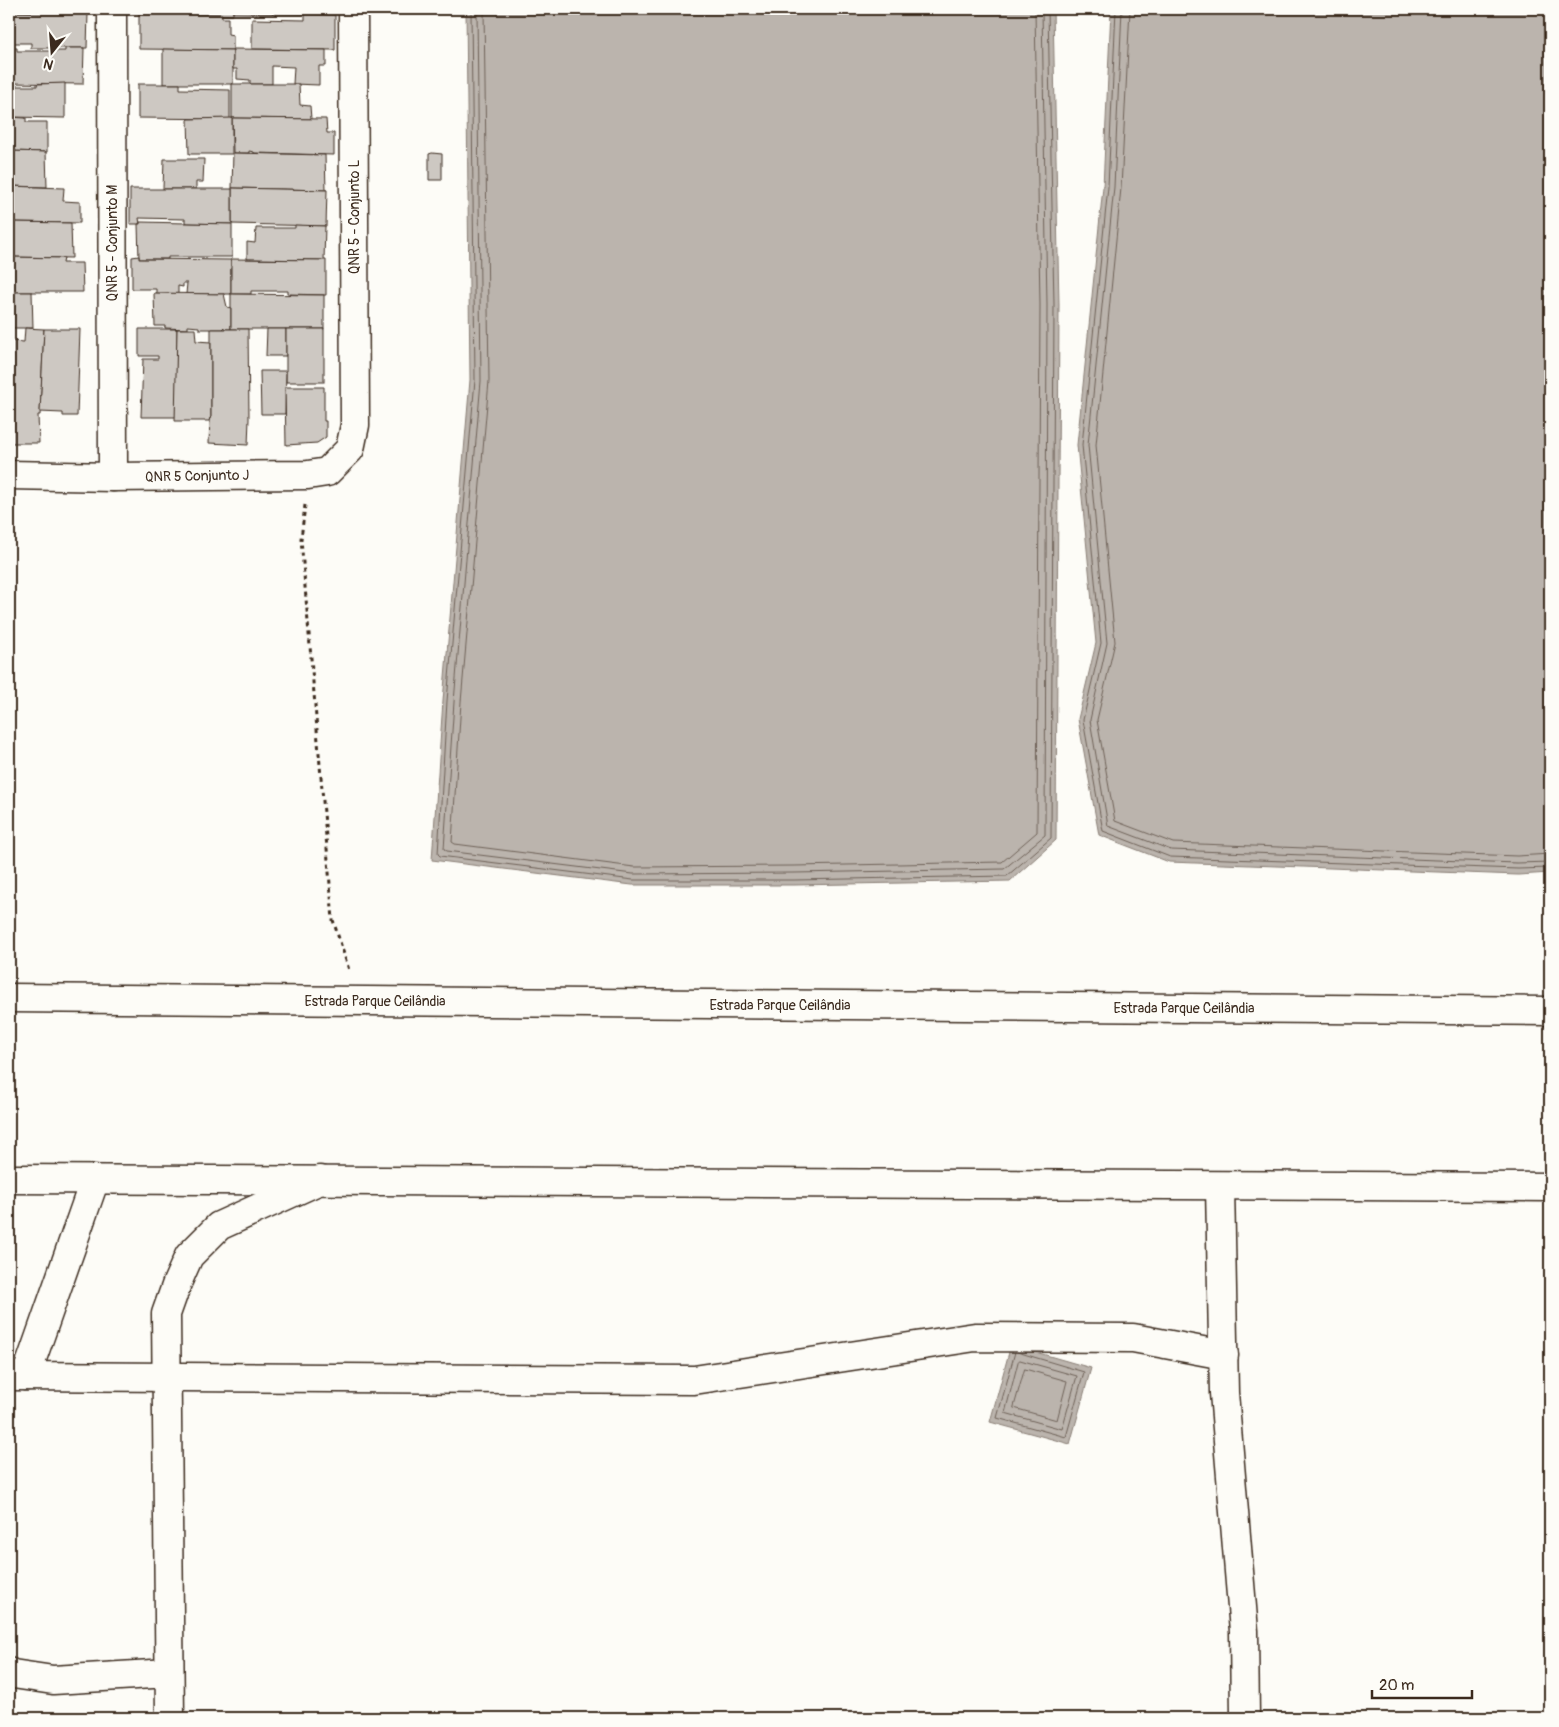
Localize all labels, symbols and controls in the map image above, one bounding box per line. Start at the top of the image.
north arrow [28,28,78,78]
text: N [41,54,55,73]
street label: QNR 5 - Conjunto L [346,160,363,274]
street label: QNR 5 - Conjunto M [104,185,121,301]
street label: QNR 5 Conjunto J [145,467,250,485]
street label: Estrada Parque Ceilândia [305,993,445,1010]
street label: Estrada Parque Ceilândia [710,997,850,1014]
street label: Estrada Parque Ceilândia [1114,1000,1254,1017]
scale bar [1372,1667,1472,1699]
text: 20 m [1379,1676,1414,1695]

